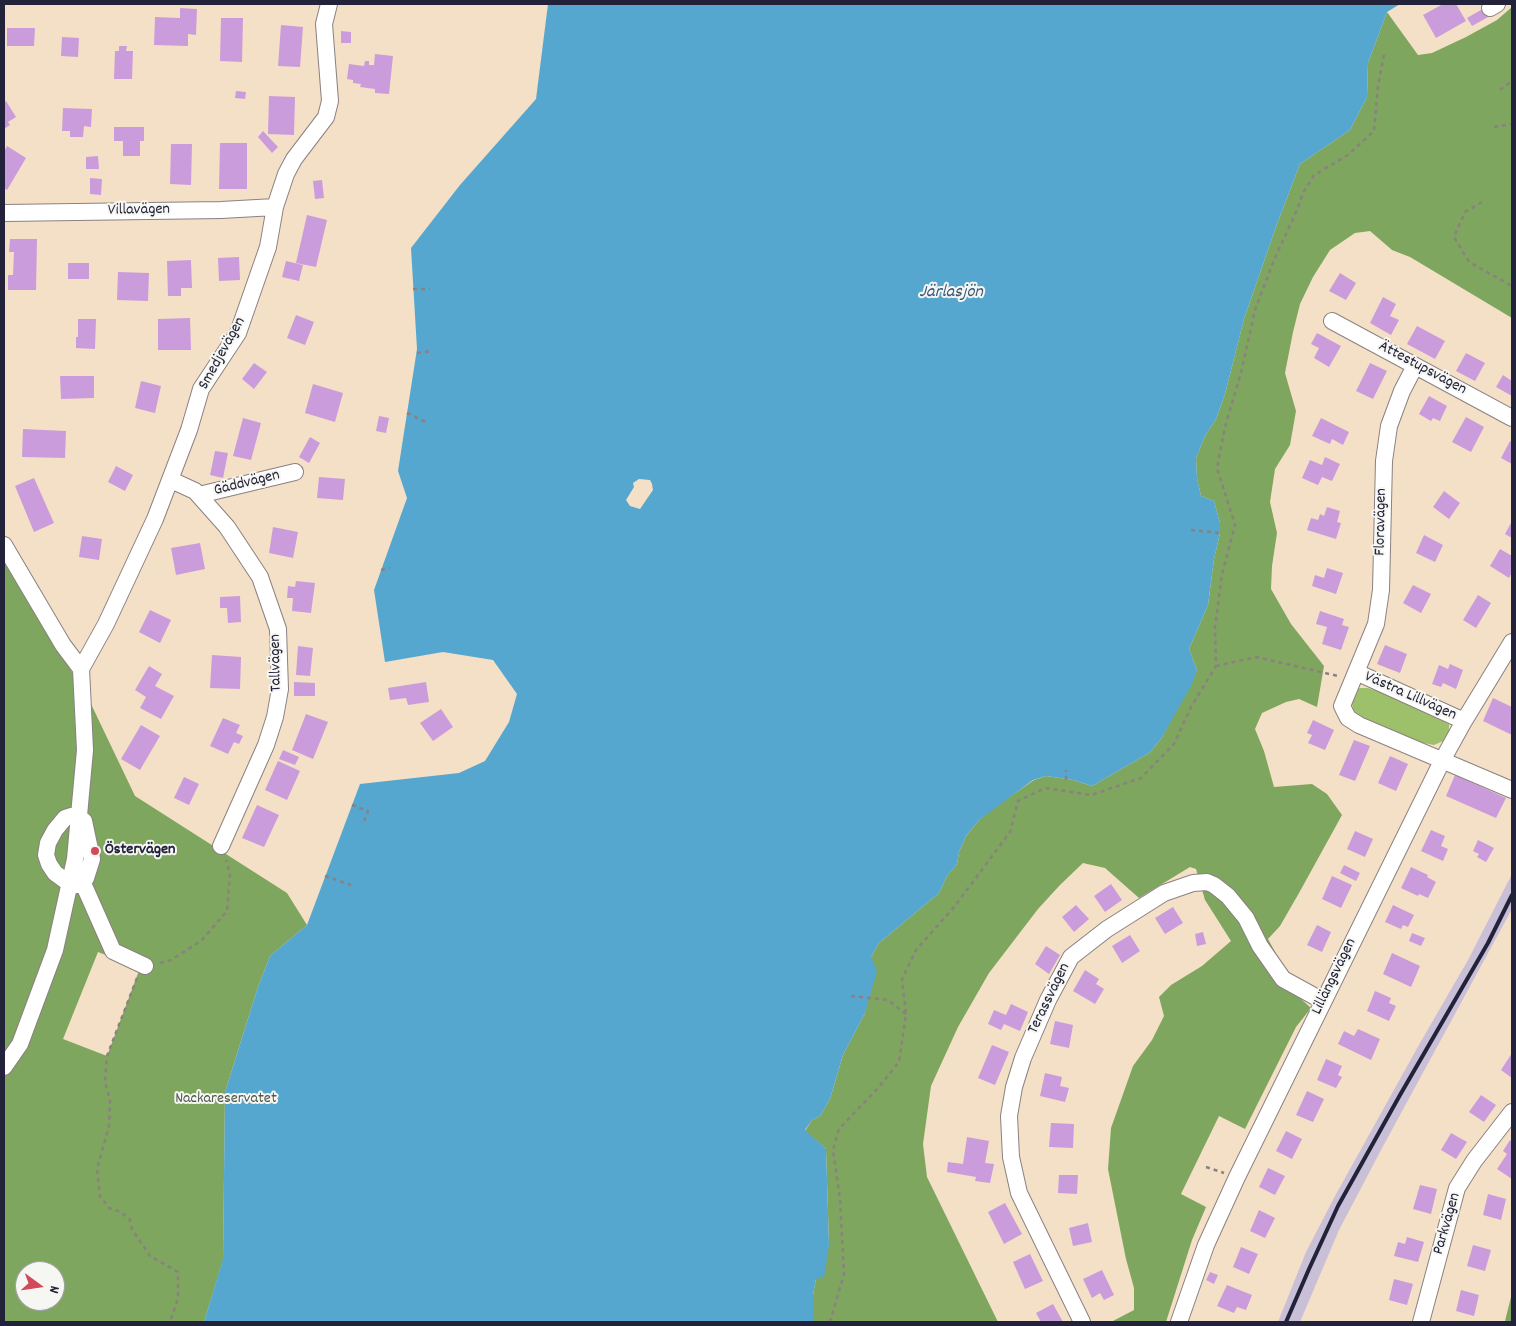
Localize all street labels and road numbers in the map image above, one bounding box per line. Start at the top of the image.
street label: Villavägen [108,201,170,221]
street label: Smedjevägen [195,314,251,394]
street label: Ättestupsvägen [1375,338,1469,400]
street label: Gäddvägen [212,467,282,501]
street label: Floravägen [1372,488,1392,556]
street label: Tallvägen [267,634,287,692]
street label: Västra Lillvägen [1361,668,1459,726]
street label: Lillängsvägen [1308,936,1362,1018]
street label: Terassvägen [1025,960,1075,1038]
street label: Parkvägen [1430,1191,1466,1257]

